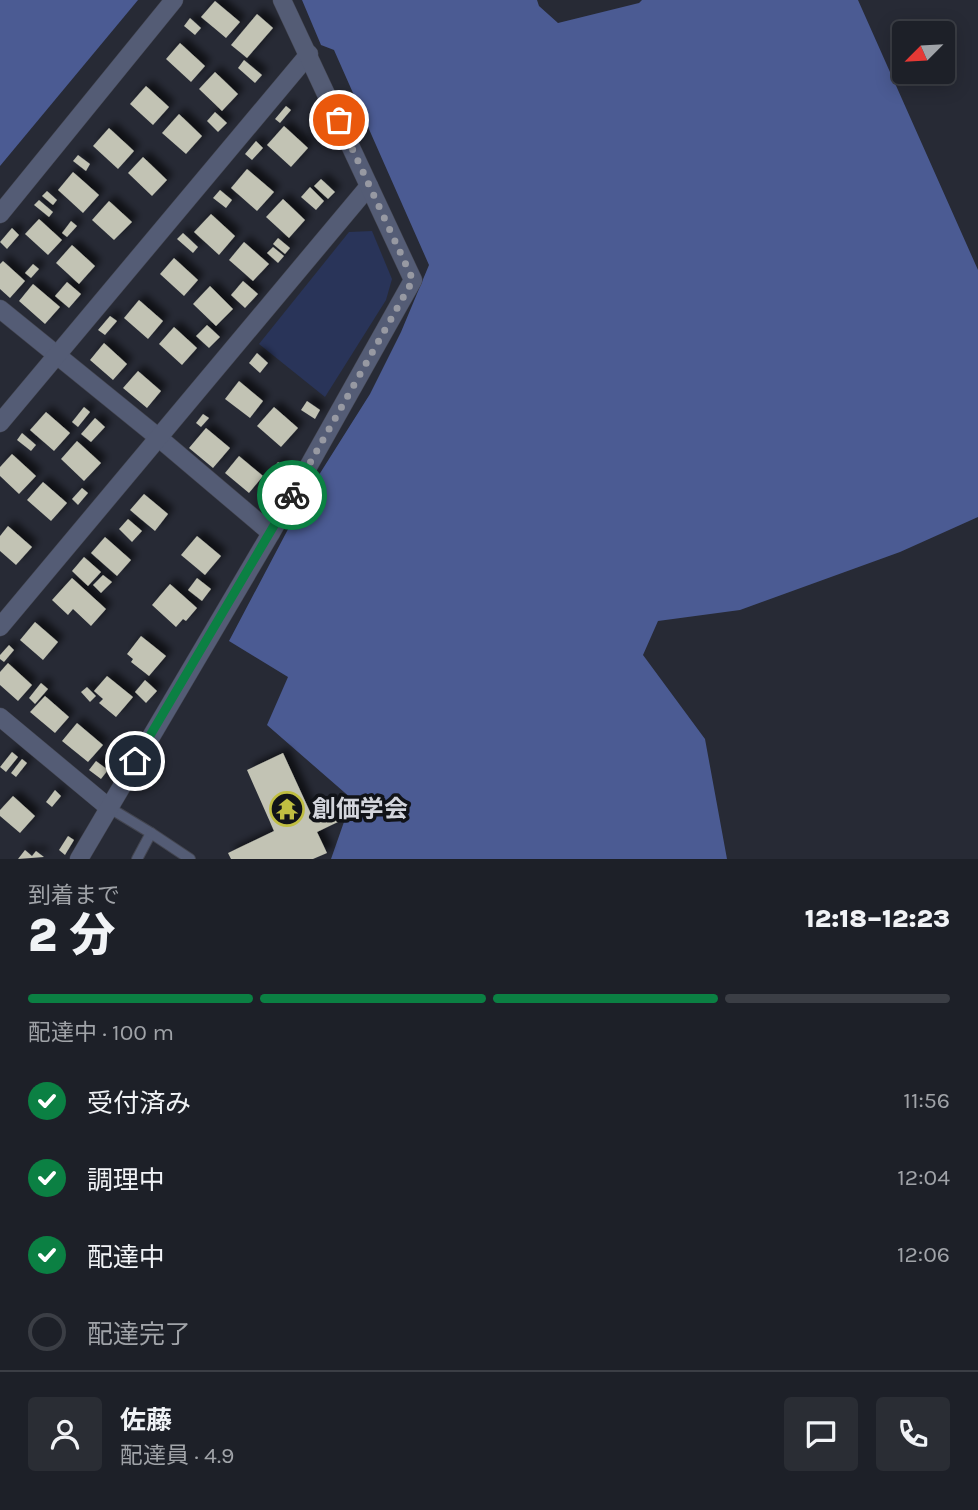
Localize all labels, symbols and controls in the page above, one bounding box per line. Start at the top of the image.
north arrow [892,21,956,84]
map controls [892,21,955,84]
pin [309,90,369,150]
icon: bag [320,101,358,139]
courier [257,460,327,530]
icon: bike [273,476,311,514]
pin [105,731,165,791]
icon: home [116,742,154,780]
temple icon: 創価学会 [268,790,306,828]
place label: 創価学会 [312,795,408,823]
text: 到着まで [28,882,120,909]
text: 12:18–12:23 [805,903,950,934]
text: 2 分 [28,909,115,963]
text: 配達中 · 100 m [28,1019,174,1046]
icon: check [28,1082,66,1120]
text: 11:56 [903,1087,950,1114]
text: 受付済み [87,1088,191,1119]
icon: check [28,1159,66,1197]
text: 12:04 [897,1164,950,1191]
text: 調理中 [87,1165,165,1196]
icon: check [28,1236,66,1274]
text: 12:06 [897,1241,950,1268]
text: 配達中 [87,1242,165,1273]
text: 配達完了 [87,1319,191,1350]
button: person [28,1397,102,1471]
button: chat [784,1397,858,1471]
button: phone [876,1397,950,1471]
text: 佐藤 [120,1405,172,1436]
text: 配達員 · 4.9 [120,1442,234,1469]

